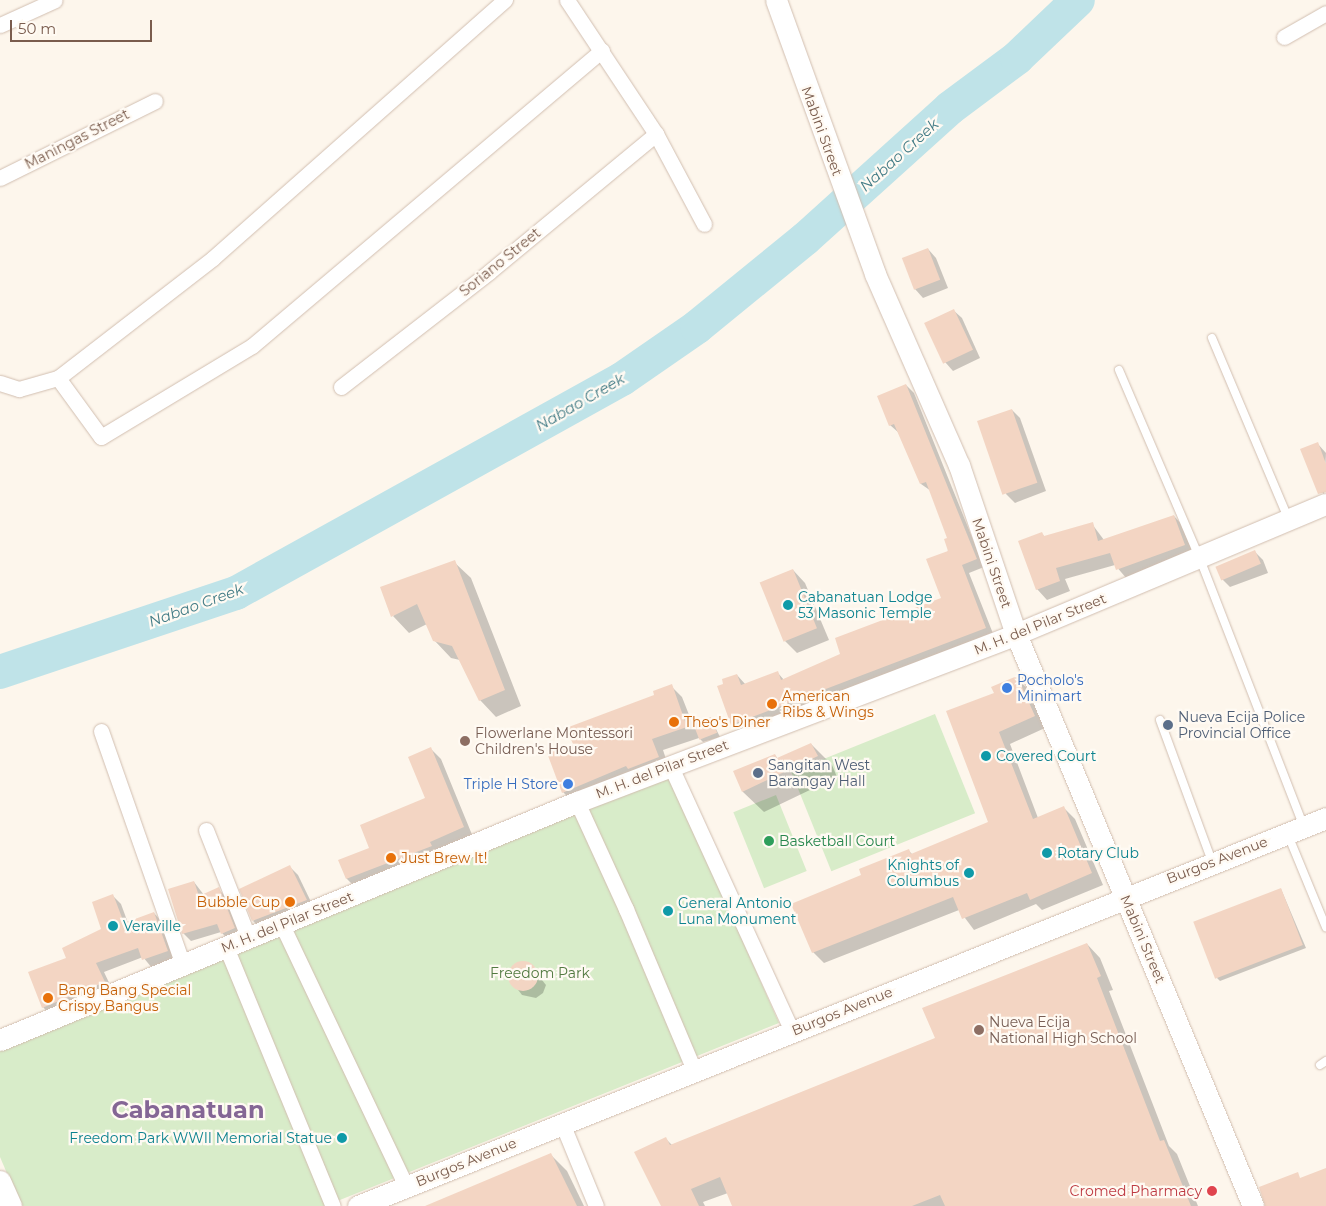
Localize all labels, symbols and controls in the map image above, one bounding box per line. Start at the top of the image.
scale bar [12,10,155,42]
text: 50 m [18,19,56,38]
street label: Mabini Street [798,84,846,178]
street label: Maningas Street [22,105,132,173]
water label: Nabao Creek [856,115,942,195]
street label: Soriano Street [456,224,544,300]
water label: Nabao Creek [532,369,628,435]
street label: Mabini Street [969,516,1015,610]
water label: Nabao Creek [146,579,246,631]
place label: Cabanatuan Lodge 53 Masonic Temple [798,589,932,622]
street label: M. H. del Pilar Street [972,590,1108,658]
marker: Cabanatuan Lodge 53 Masonic Temple [782,599,794,611]
place label: Pocholo's Minimart [1017,672,1084,704]
marker: Pocholo's Minimart [1001,682,1013,694]
place label: American Ribs & Wings [782,688,874,720]
marker: American Ribs & Wings [766,698,778,710]
place label: Nueva Ecija Police Provincial Office [1178,709,1305,742]
place label: Theo's Diner [684,714,771,730]
marker: Theo's Diner [668,716,680,728]
marker: Nueva Ecija Police Provincial Office [1162,719,1174,731]
place label: Flowerlane Montessori Children's House [475,725,633,758]
marker: Flowerlane Montessori Children's House [459,735,471,747]
street label: M. H. del Pilar Street [593,736,731,802]
place label: Covered Court [996,748,1096,764]
marker: Covered Court [980,750,992,762]
place label: Sangitan West Barangay Hall [768,757,870,790]
marker: Sangitan West Barangay Hall [752,767,764,779]
place label: Triple H Store [464,776,558,792]
marker: Triple H Store [562,778,574,790]
place label: Basketball Court [779,833,895,849]
street label: Burgos Avenue [1164,833,1270,887]
marker: Basketball Court [763,835,775,847]
place label: Rotary Club [1057,845,1139,861]
marker: Rotary Club [1041,847,1053,859]
place label: Just Brew It! [401,850,487,866]
marker: Just Brew It! [385,852,397,864]
place label: Knights of Columbus [887,857,959,890]
marker: Knights of Columbus [963,867,975,879]
street label: M. H. del Pilar Street [219,888,355,956]
street label: Mabini Street [1117,892,1169,986]
place label: Bubble Cup [197,894,280,910]
place label: General Antonio Luna Monument [678,895,796,928]
marker: Bubble Cup [284,896,296,908]
marker: General Antonio Luna Monument [662,905,674,917]
place label: Veraville [123,918,181,934]
marker: Veraville [107,920,119,932]
park label: Freedom Park [490,965,590,981]
place label: Bang Bang Special Crispy Bangus [58,982,191,1014]
street label: Burgos Avenue [789,983,895,1039]
marker: Bang Bang Special Crispy Bangus [42,992,54,1004]
place label: Nueva Ecija National High School [989,1014,1137,1046]
marker: Nueva Ecija National High School [973,1024,985,1036]
district label: Cabanatuan [112,1096,264,1124]
place label: Freedom Park WWII Memorial Statue [69,1130,332,1146]
marker: Freedom Park WWII Memorial Statue [336,1132,348,1144]
street label: Burgos Avenue [413,1134,519,1190]
place label: Cromed Pharmacy [1070,1183,1202,1199]
marker: Cromed Pharmacy [1206,1185,1218,1197]

